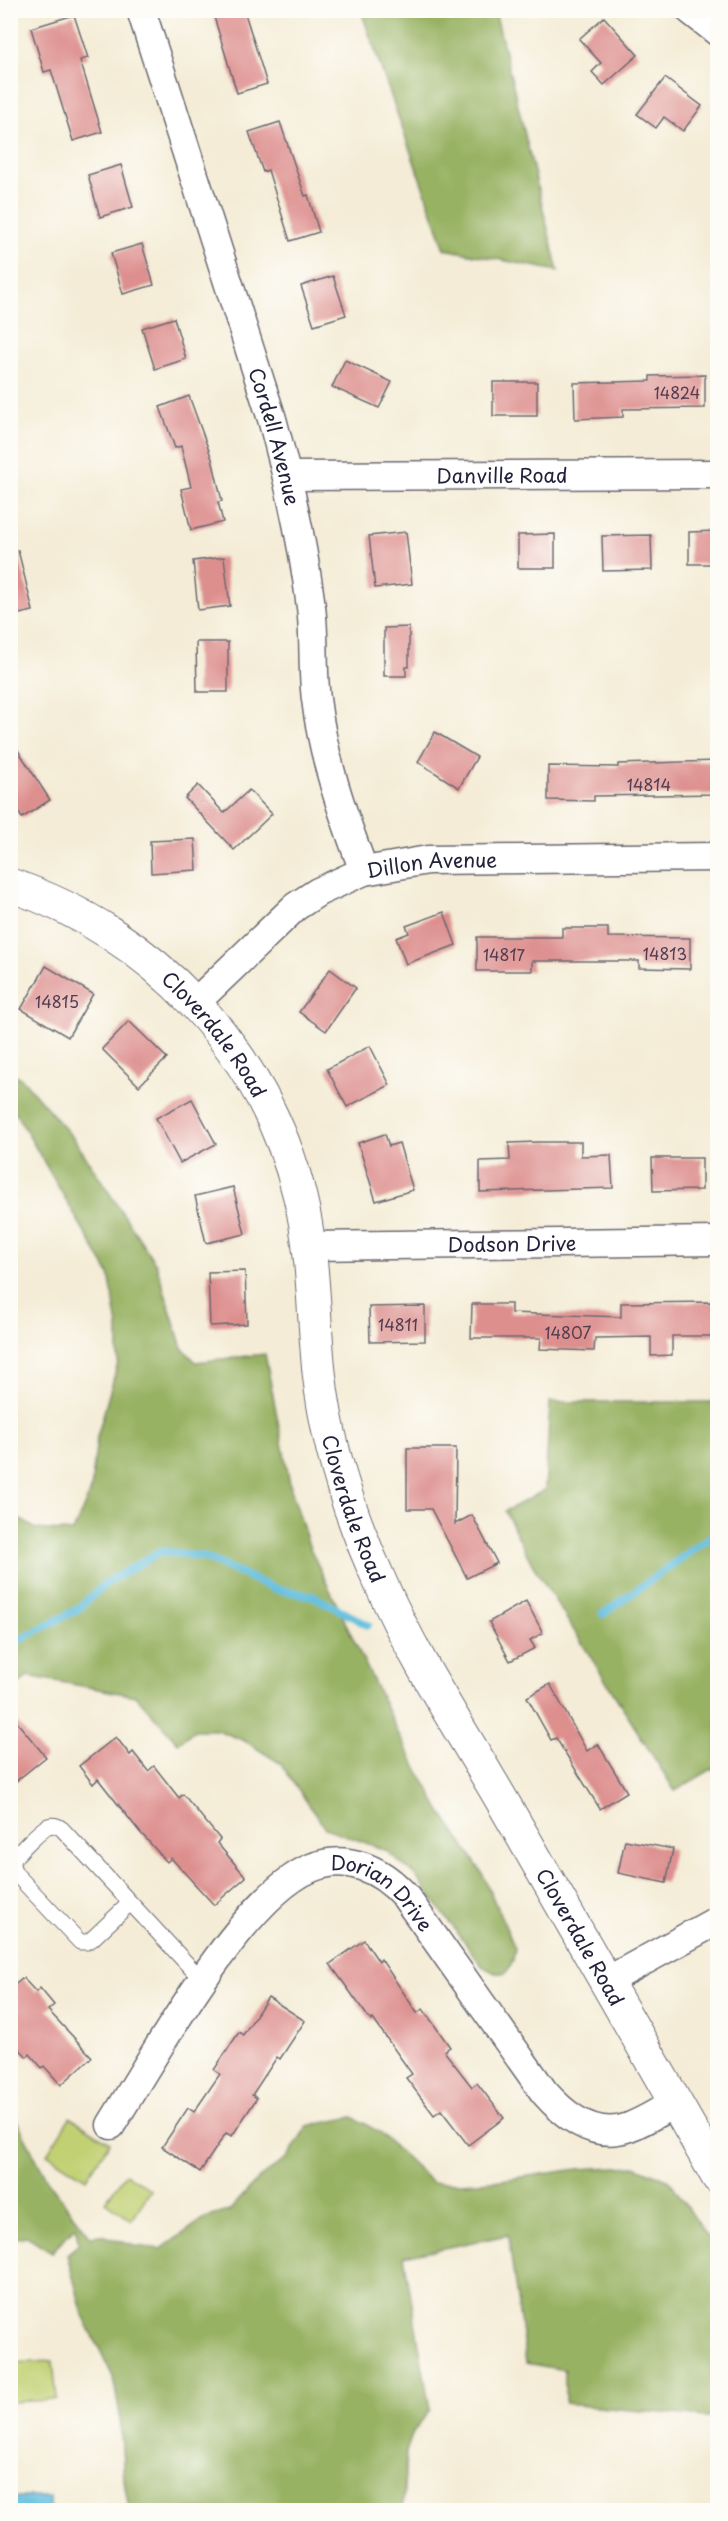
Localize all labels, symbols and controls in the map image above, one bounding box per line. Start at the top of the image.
street label: Cordell Avenue [241,363,308,508]
house number: 14824 [654,380,700,404]
street label: Danville Road [436,460,568,490]
house number: 14814 [627,772,671,796]
street label: Dillon Avenue [364,844,497,885]
house number: 14813 [643,941,687,965]
house number: 14817 [483,942,526,966]
street label: Cloverdale Road [155,964,274,1103]
house number: 14815 [35,989,79,1013]
street label: Dodson Drive [447,1228,577,1259]
house number: 14811 [378,1312,418,1336]
house number: 14807 [545,1320,591,1344]
street label: Cloverdale Road [315,1432,393,1587]
street label: Dorian Drive [331,1847,440,1937]
street label: Cloverdale Road [529,1862,632,2011]

